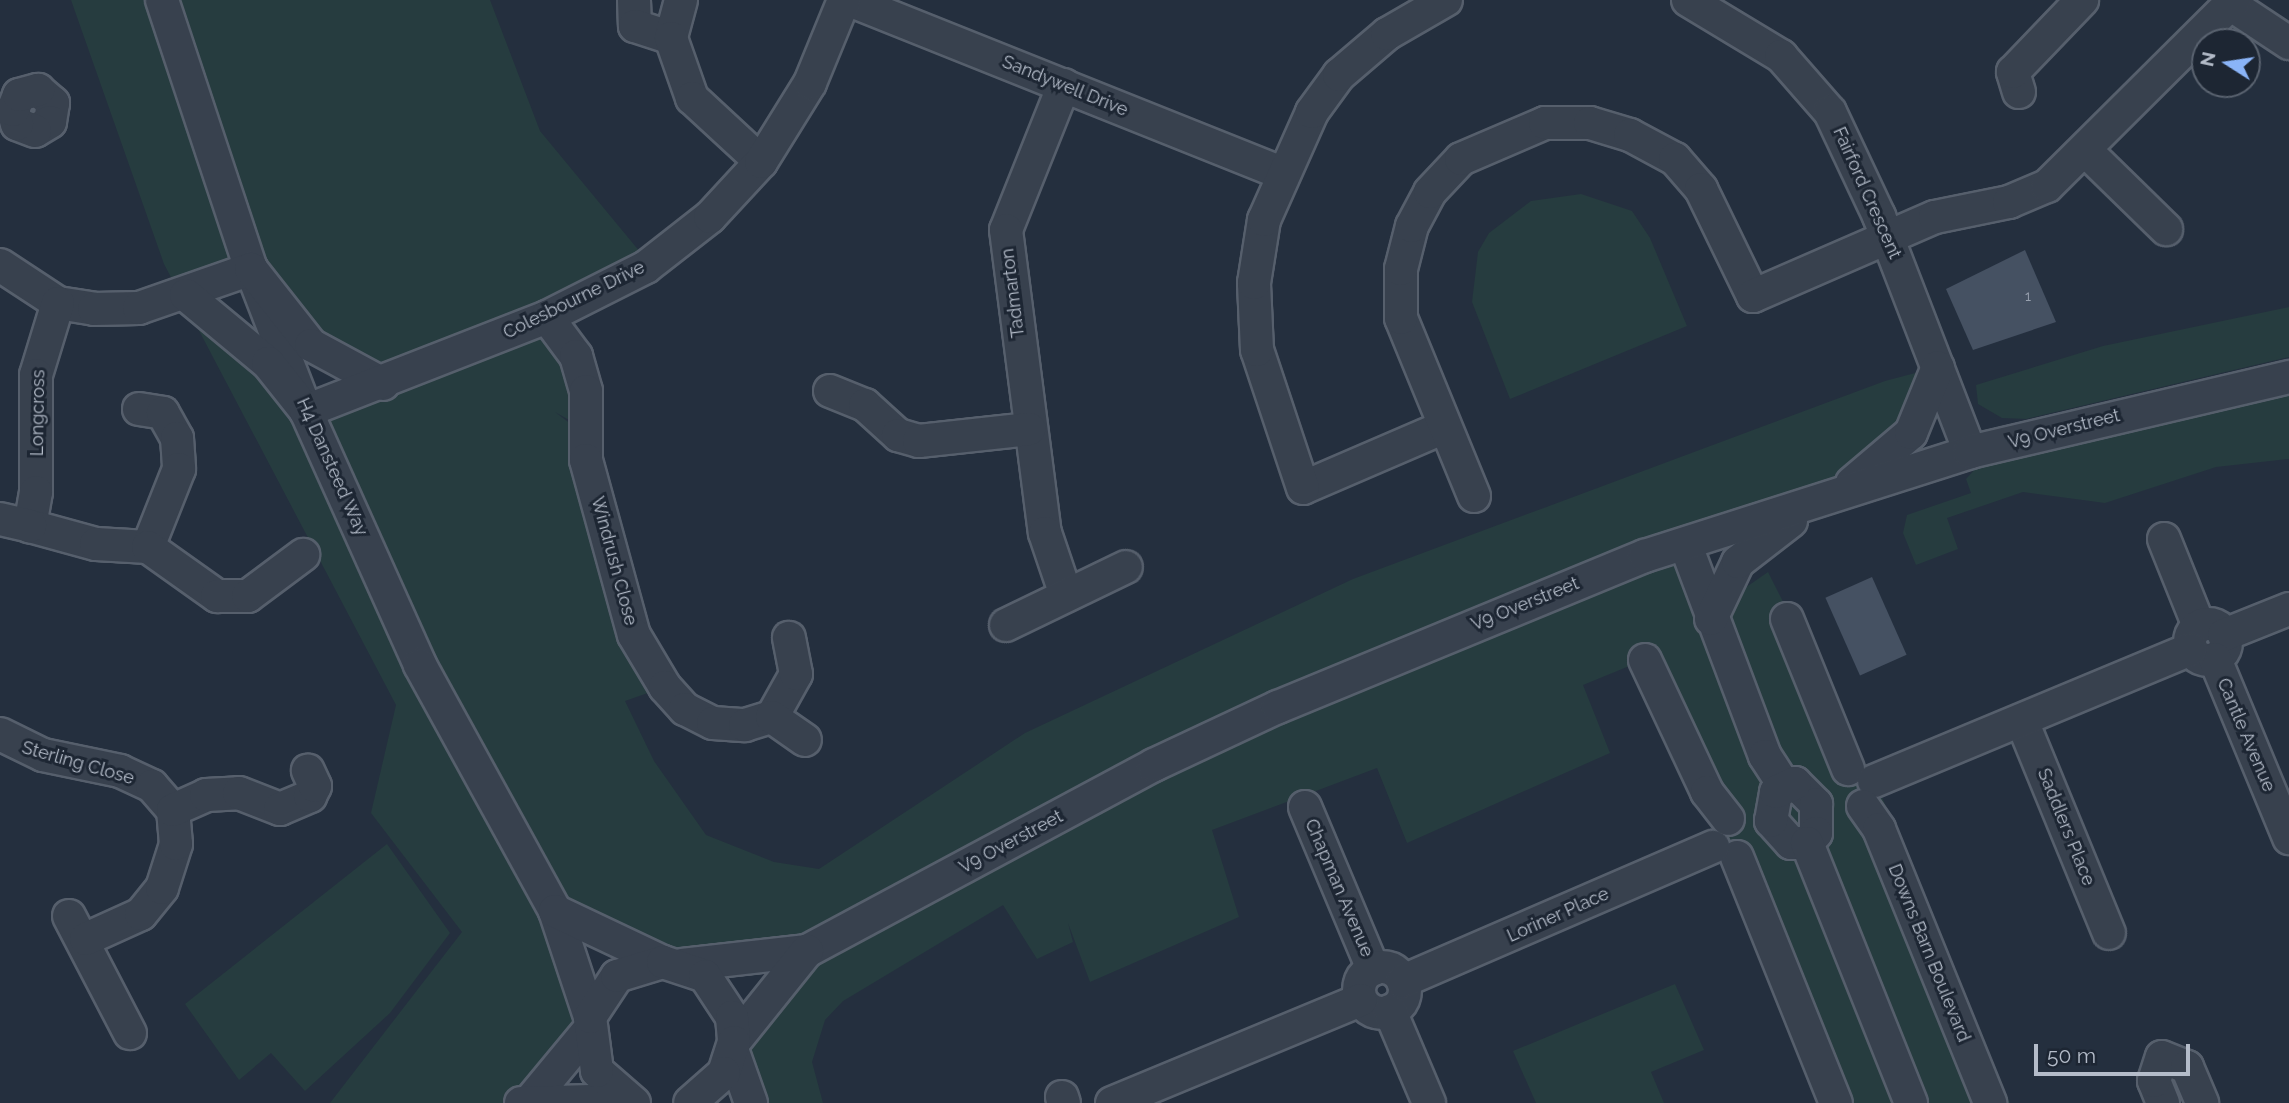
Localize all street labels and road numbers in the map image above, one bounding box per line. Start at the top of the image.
street label: Sandywell Drive [999,51,1131,121]
street label: Fairford Crescent [1828,124,1906,262]
street label: Tadmarton [997,247,1029,339]
street label: Colesbourne Drive [500,256,648,344]
street label: Longcross [26,370,50,456]
street label: H4 Dansteed Way [292,394,372,540]
street label: V9 Overstreet [2006,405,2122,453]
street label: Windrush Close [586,494,642,628]
street label: V9 Overstreet [1468,573,1582,635]
street label: Cantle Avenue [2212,675,2280,795]
street label: Sterling Close [19,737,137,789]
street label: Saddlers Place [2033,765,2099,889]
street label: V9 Overstreet [956,806,1066,878]
street label: Chapman Avenue [1300,815,1378,961]
street label: Downs Barn Boulevard [1883,861,1975,1045]
street label: Loriner Place [1504,883,1612,947]

